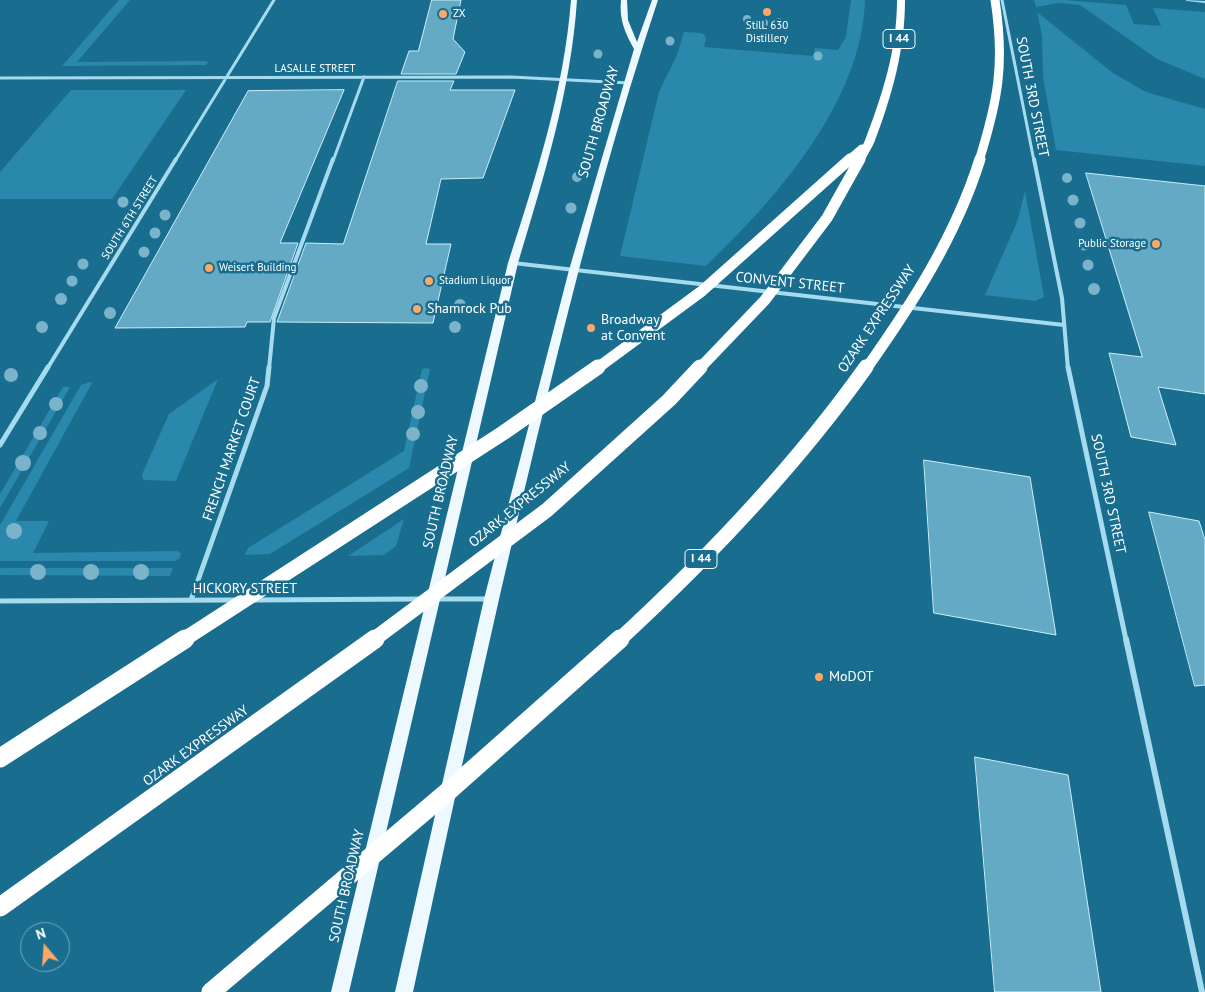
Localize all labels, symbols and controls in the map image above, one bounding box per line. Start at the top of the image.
marker: StilL 630 Distillery [761,6,773,18]
place label: ZX [453,7,465,21]
marker: ZX [437,8,449,20]
place label: StilL 630 Distillery [746,19,788,45]
road number: I 44 [883,30,915,48]
street label: SOUTH 3RD STREET [1012,35,1052,159]
street label: LASALLE STREET [274,62,356,76]
street label: SOUTH BROADWAY [575,64,623,180]
street label: SOUTH 6TH STREET [99,174,161,262]
place label: Public Storage [1078,237,1146,251]
marker: Public Storage [1150,238,1162,250]
place label: Weisert Building [219,261,296,275]
marker: Weisert Building [203,262,215,274]
street label: OZARK EXPRESSWAY [835,262,919,376]
street label: CONVENT STREET [735,269,845,297]
place label: Stadium Liquor [439,274,511,288]
marker: Stadium Liquor [423,275,435,287]
place label: Shamrock Pub [427,301,512,317]
marker: Shamrock Pub [411,303,423,315]
place label: Broadway at Convent [601,312,665,344]
marker: Broadway at Convent [585,322,597,334]
street label: FRENCH MARKET COURT [200,375,264,523]
street label: SOUTH 3RD STREET [1087,432,1129,556]
street label: SOUTH BROADWAY [420,434,462,550]
street label: OZARK EXPRESSWAY [466,459,574,551]
road number: I 44 [685,550,717,568]
street label: HICKORY STREET [193,581,297,597]
place label: MoDOT [829,669,873,685]
marker: MoDOT [813,671,825,683]
street label: OZARK EXPRESSWAY [140,702,252,790]
street label: SOUTH BROADWAY [326,828,368,944]
north arrow [20,922,70,972]
text: N [34,924,48,944]

